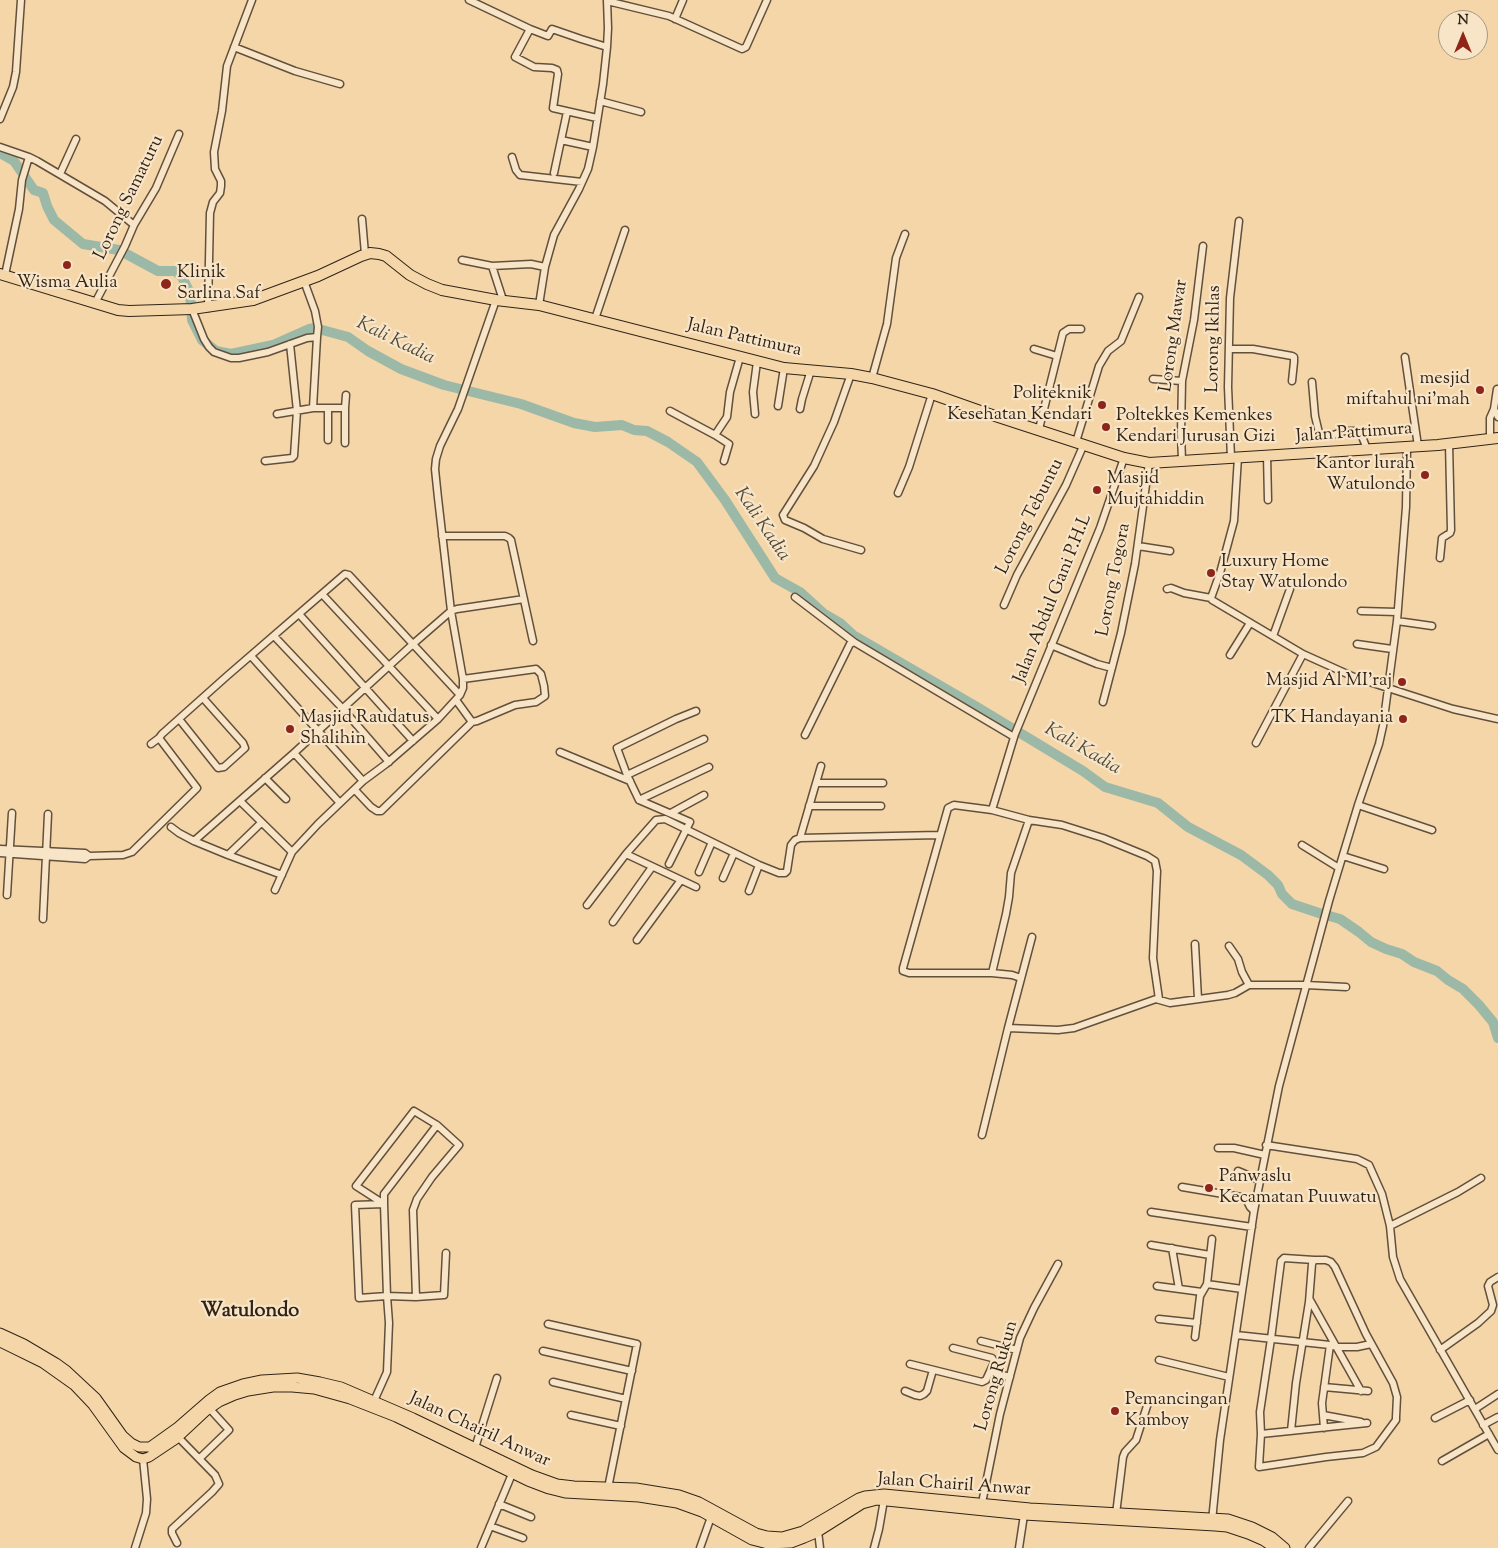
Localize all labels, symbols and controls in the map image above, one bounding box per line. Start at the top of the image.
north arrow [1438,10,1488,60]
text: N [1457,11,1469,31]
street label: Lorong Samaturu [90,132,170,264]
marker: Wisma Aulia [61,259,73,271]
place label: Klinik Sarlina Saf [177,263,261,306]
place label: Wisma Aulia [17,273,117,295]
marker: Klinik Sarlina Saf [159,277,173,291]
street label: Lorong Mawar [1156,278,1194,394]
street label: Lorong Ikhlas [1203,285,1227,393]
water label: Kali Kadia [352,313,438,371]
street label: Jalan Pattimura [685,315,803,363]
place label: mesjid miftahul ni'mah [1346,369,1470,412]
place label: Politeknik Kesehatan Kendari [947,384,1092,426]
marker: mesjid miftahul ni'mah [1474,384,1486,396]
marker: Politeknik Kesehatan Kendari [1096,399,1108,411]
place label: Poltekkes Kemenkes Kendari Jurusan Gizi [1116,406,1275,448]
street label: Jalan Pattimura [1295,419,1413,449]
marker: Poltekkes Kemenkes Kendari Jurusan Gizi [1100,421,1112,433]
place label: Kantor lurah Watulondo [1316,454,1415,496]
street label: Lorong Tebuntu [993,456,1069,578]
place label: Masjid Mujtahiddin [1107,469,1205,512]
marker: Kantor lurah Watulondo [1419,469,1431,481]
water label: Kali Kadia [728,484,794,566]
marker: Masjid Mujtahiddin [1091,484,1103,496]
street label: Jalan Abdul Gani P.H.L [1010,511,1098,687]
street label: Lorong Togora [1093,522,1137,638]
place label: Luxury Home Stay Watulondo [1221,552,1347,594]
marker: Luxury Home Stay Watulondo [1205,567,1217,579]
place label: Masjid Al MI'raj [1266,671,1392,693]
marker: Masjid Al MI'raj [1396,676,1408,688]
place label: Masjid Raudatus Shalihin [300,708,429,751]
place label: TK Handayania [1271,708,1393,730]
marker: TK Handayania [1397,713,1409,725]
water label: Kali Kadia [1040,719,1124,781]
marker: Masjid Raudatus Shalihin [284,723,296,735]
place label: Panwaslu Kecamatan Puuwatu [1219,1167,1377,1210]
marker: Panwaslu Kecamatan Puuwatu [1203,1182,1215,1194]
district label: Watulondo [201,1301,299,1325]
street label: Lorong Rukun [972,1318,1024,1434]
street label: Jalan Chairil Anwar [405,1389,553,1473]
place label: Pemancingan Kamboy [1125,1390,1228,1432]
marker: Pemancingan Kamboy [1109,1405,1121,1417]
street label: Jalan Chairil Anwar [877,1470,1031,1502]

